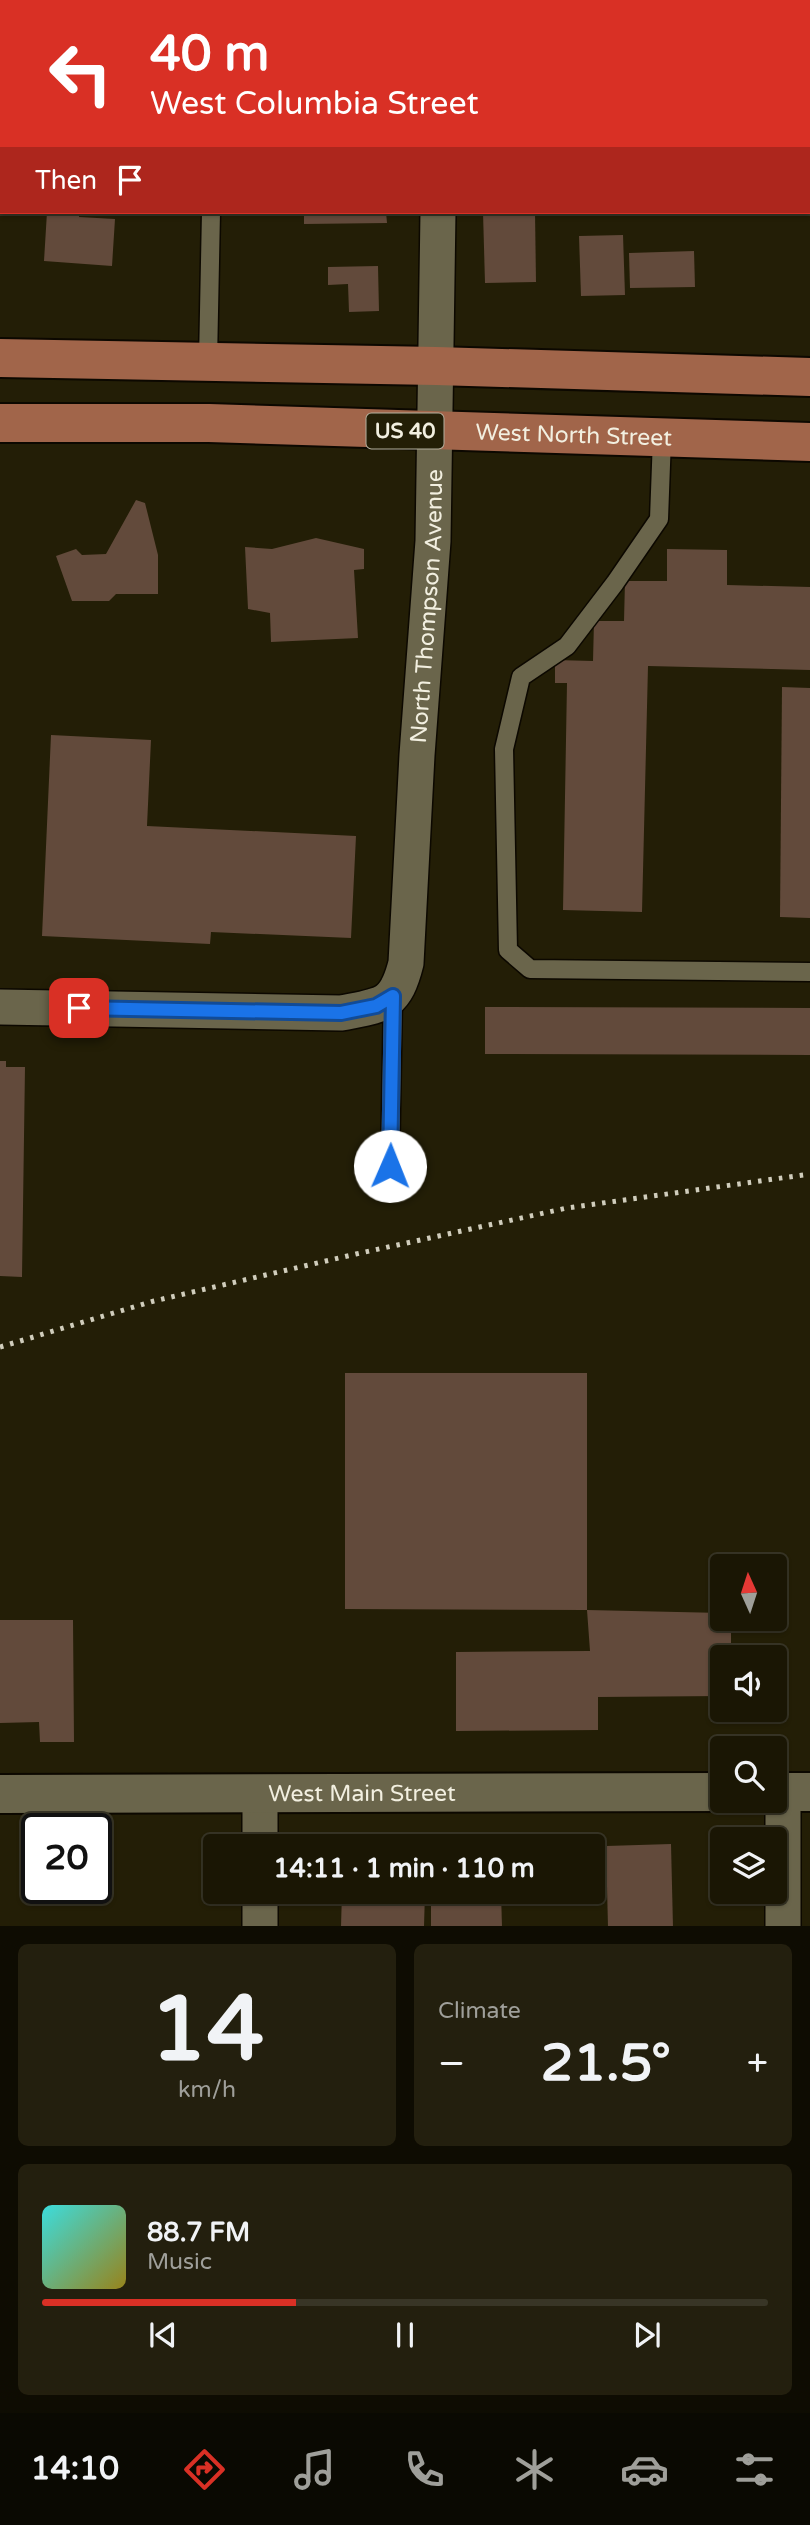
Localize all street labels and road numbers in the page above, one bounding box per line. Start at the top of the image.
road number: US 40 [366,414,444,448]
street label: West North Street [475,418,673,453]
street label: North Thompson Avenue [405,469,449,744]
street label: West Main Street [268,1780,456,1808]

